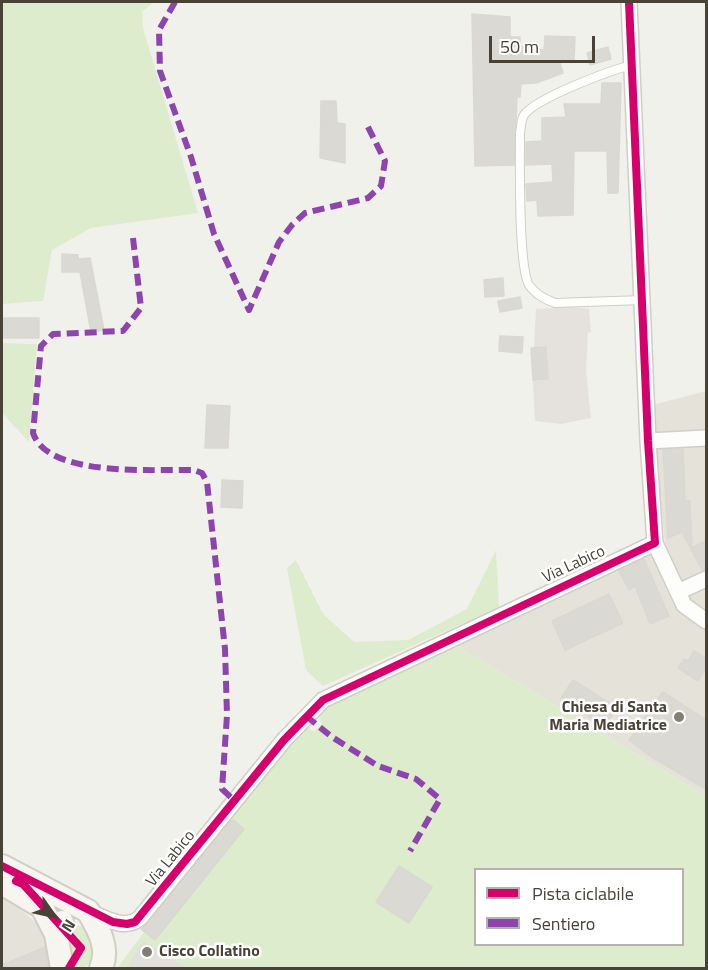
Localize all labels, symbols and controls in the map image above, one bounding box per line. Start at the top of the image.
scale bar [492,24,598,62]
text: 50 m [500,33,539,60]
street label: Via Labico [539,542,609,588]
place label: Chiesa di Santa Maria Mediatrice [549,698,667,736]
marker: Chiesa di Santa Maria Mediatrice [672,710,686,724]
street label: Via Labico [142,827,200,891]
legend [474,868,684,946]
text: Pista ciclabile [532,880,634,907]
north arrow [24,886,84,946]
text: Sentiero [532,910,595,937]
text: N [56,915,82,937]
place label: Cisco Collatino [159,942,260,962]
marker: Cisco Collatino [140,945,154,959]

